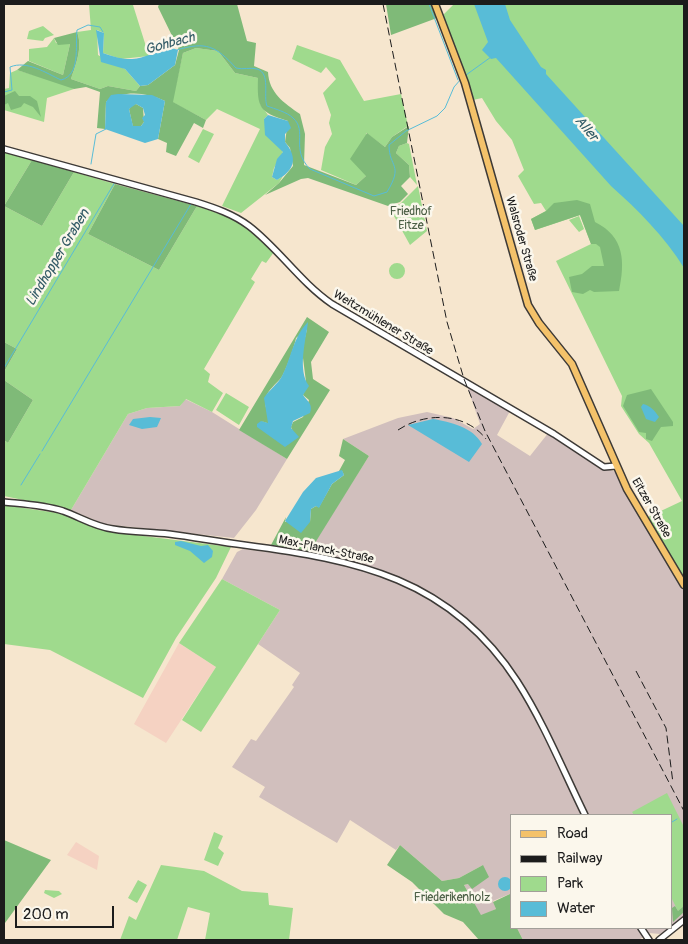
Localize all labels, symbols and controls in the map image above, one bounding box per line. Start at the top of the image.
water label: Gohbach [143,29,197,59]
water label: Aller [571,113,601,145]
street label: Walsroder Straße [502,195,540,283]
park label: Friedhof Eitze [390,205,432,233]
water label: Lindhopper Graben [23,207,93,309]
street label: Weitzmühlener Straße [330,287,436,359]
street label: Eitzer Straße [628,476,674,540]
street label: Max-Planck-Straße [277,533,375,567]
legend [510,814,673,929]
text: Road [557,824,588,843]
text: Railway [557,849,602,868]
text: Park [557,874,583,893]
park label: Friederikenholz [414,891,490,905]
scale bar [18,896,116,928]
text: Water [557,899,595,918]
text: 200 m [23,905,68,924]

